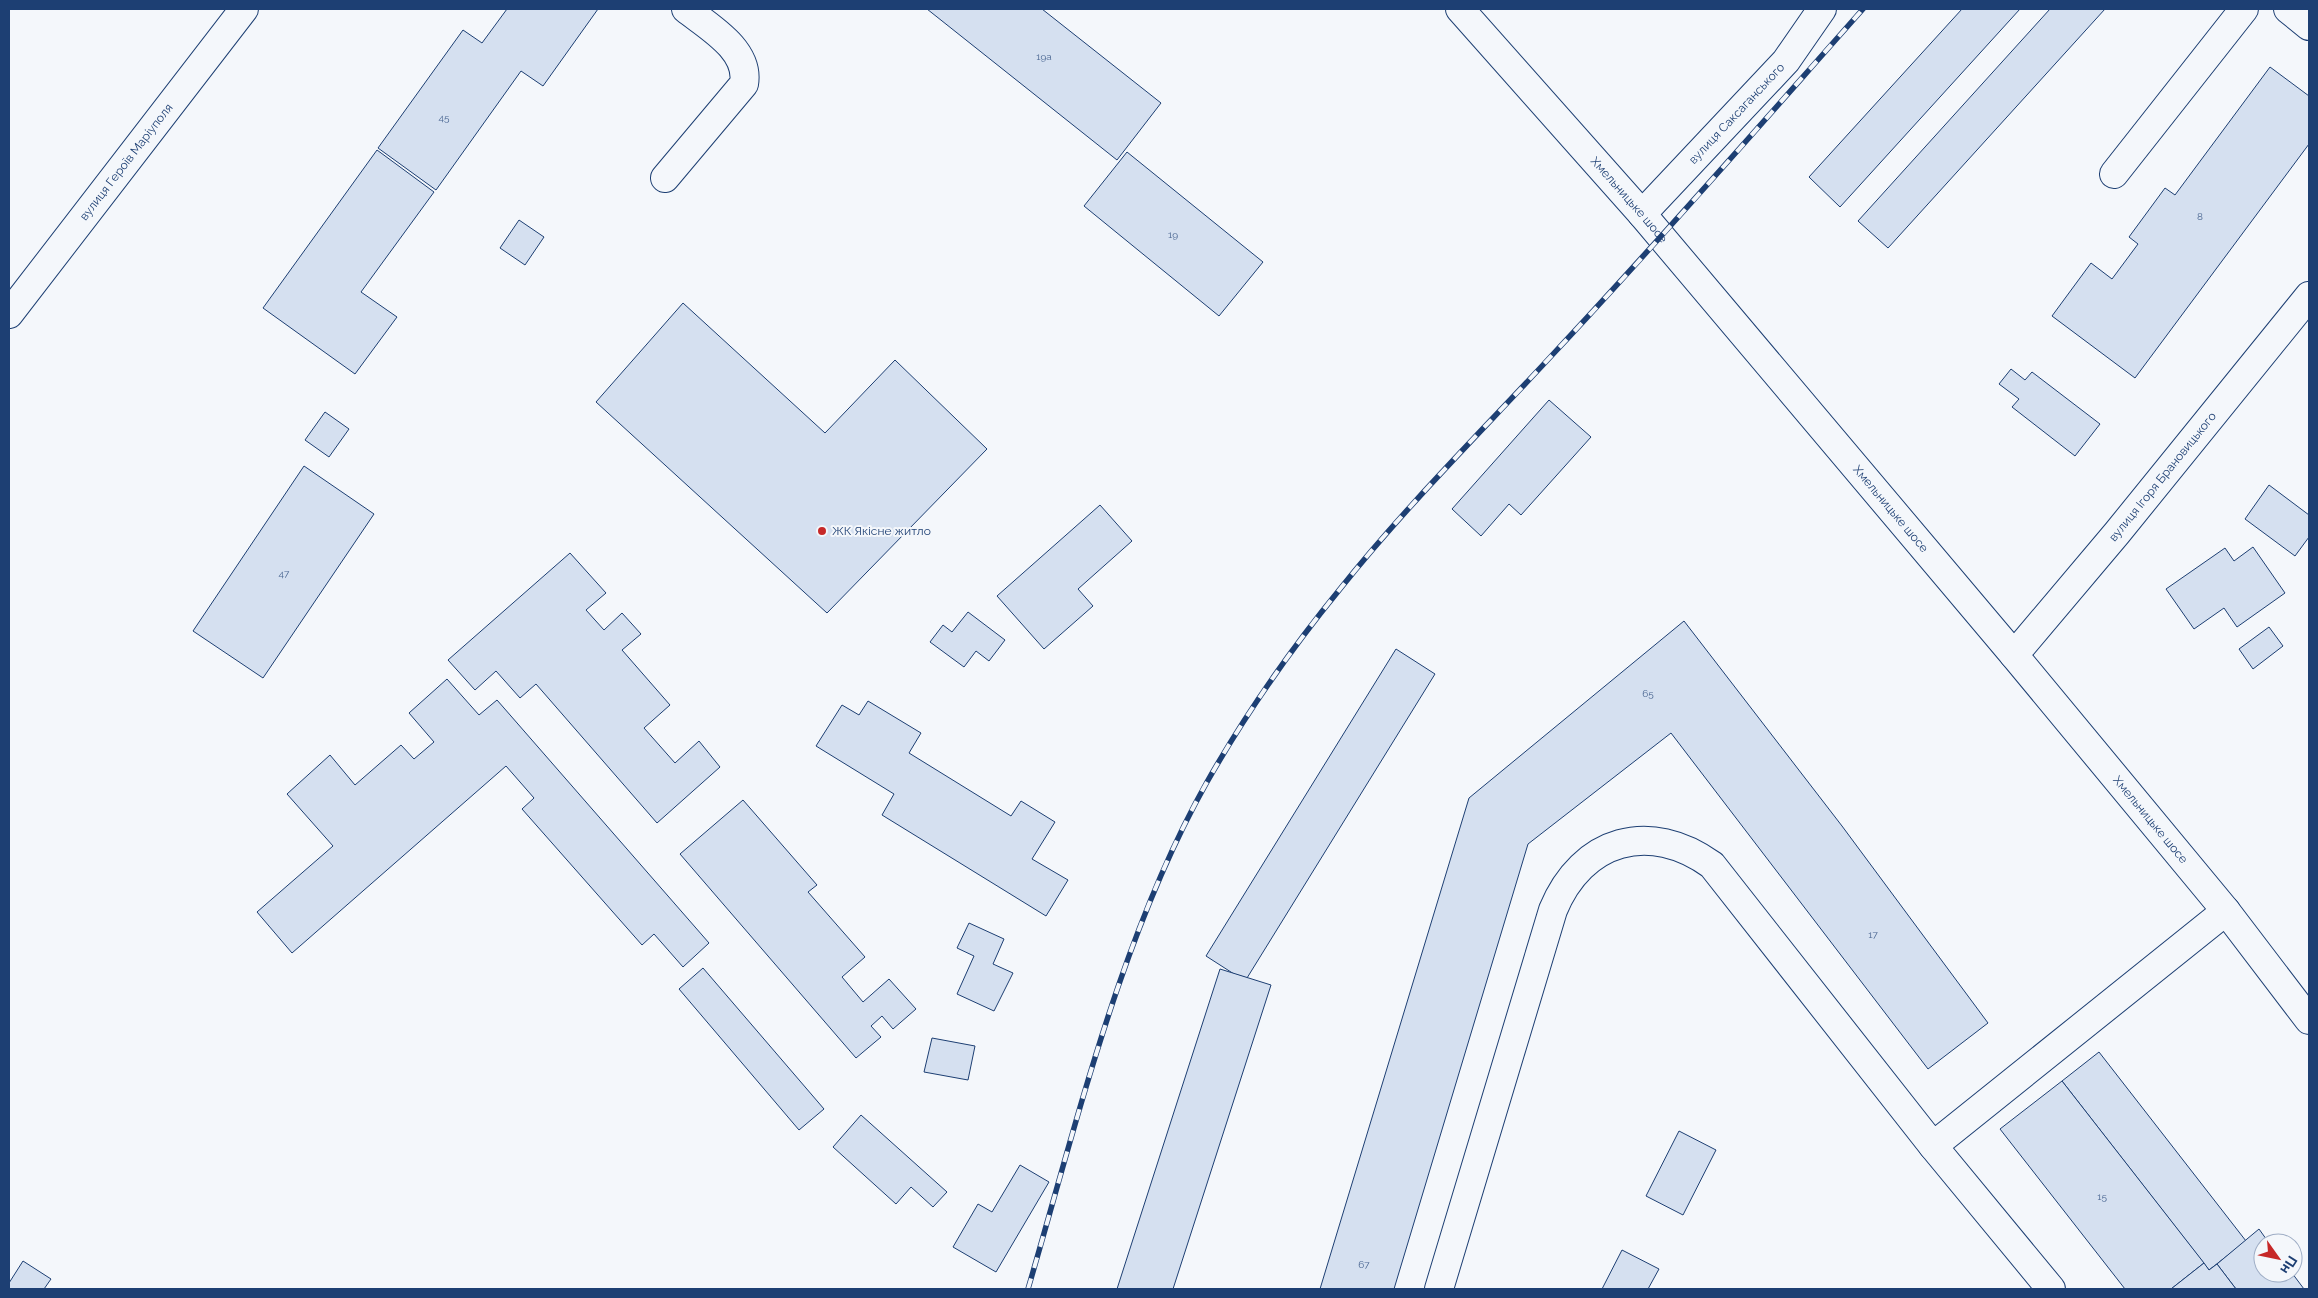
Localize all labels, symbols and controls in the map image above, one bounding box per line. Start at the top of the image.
house number: 19а [1036,51,1052,62]
street label: вулиця Саксаганського [1686,60,1787,167]
street label: вулиця Героїв Маріуполя [77,101,176,223]
house number: 45 [439,112,450,123]
street label: Хмельницьке шосе [1588,154,1670,246]
house number: 8 [2197,211,2203,222]
house number: 19 [1168,229,1178,240]
street label: вулиця Ігоря Брановицького [2106,409,2219,544]
street label: Хмельницьке шосе [1850,463,1931,555]
place label: ЖК Якісне житло [832,524,931,538]
marker: ЖК Якісне житло [816,525,828,537]
house number: 47 [279,568,290,579]
house number: 65 [1642,688,1654,699]
street label: Хмельницьке шосе [2110,773,2191,866]
house number: 17 [1868,929,1878,940]
house number: 15 [2097,1191,2107,1202]
north arrow [2253,1233,2303,1283]
text: Пн [2277,1253,2301,1277]
house number: 67 [1358,1259,1370,1270]

